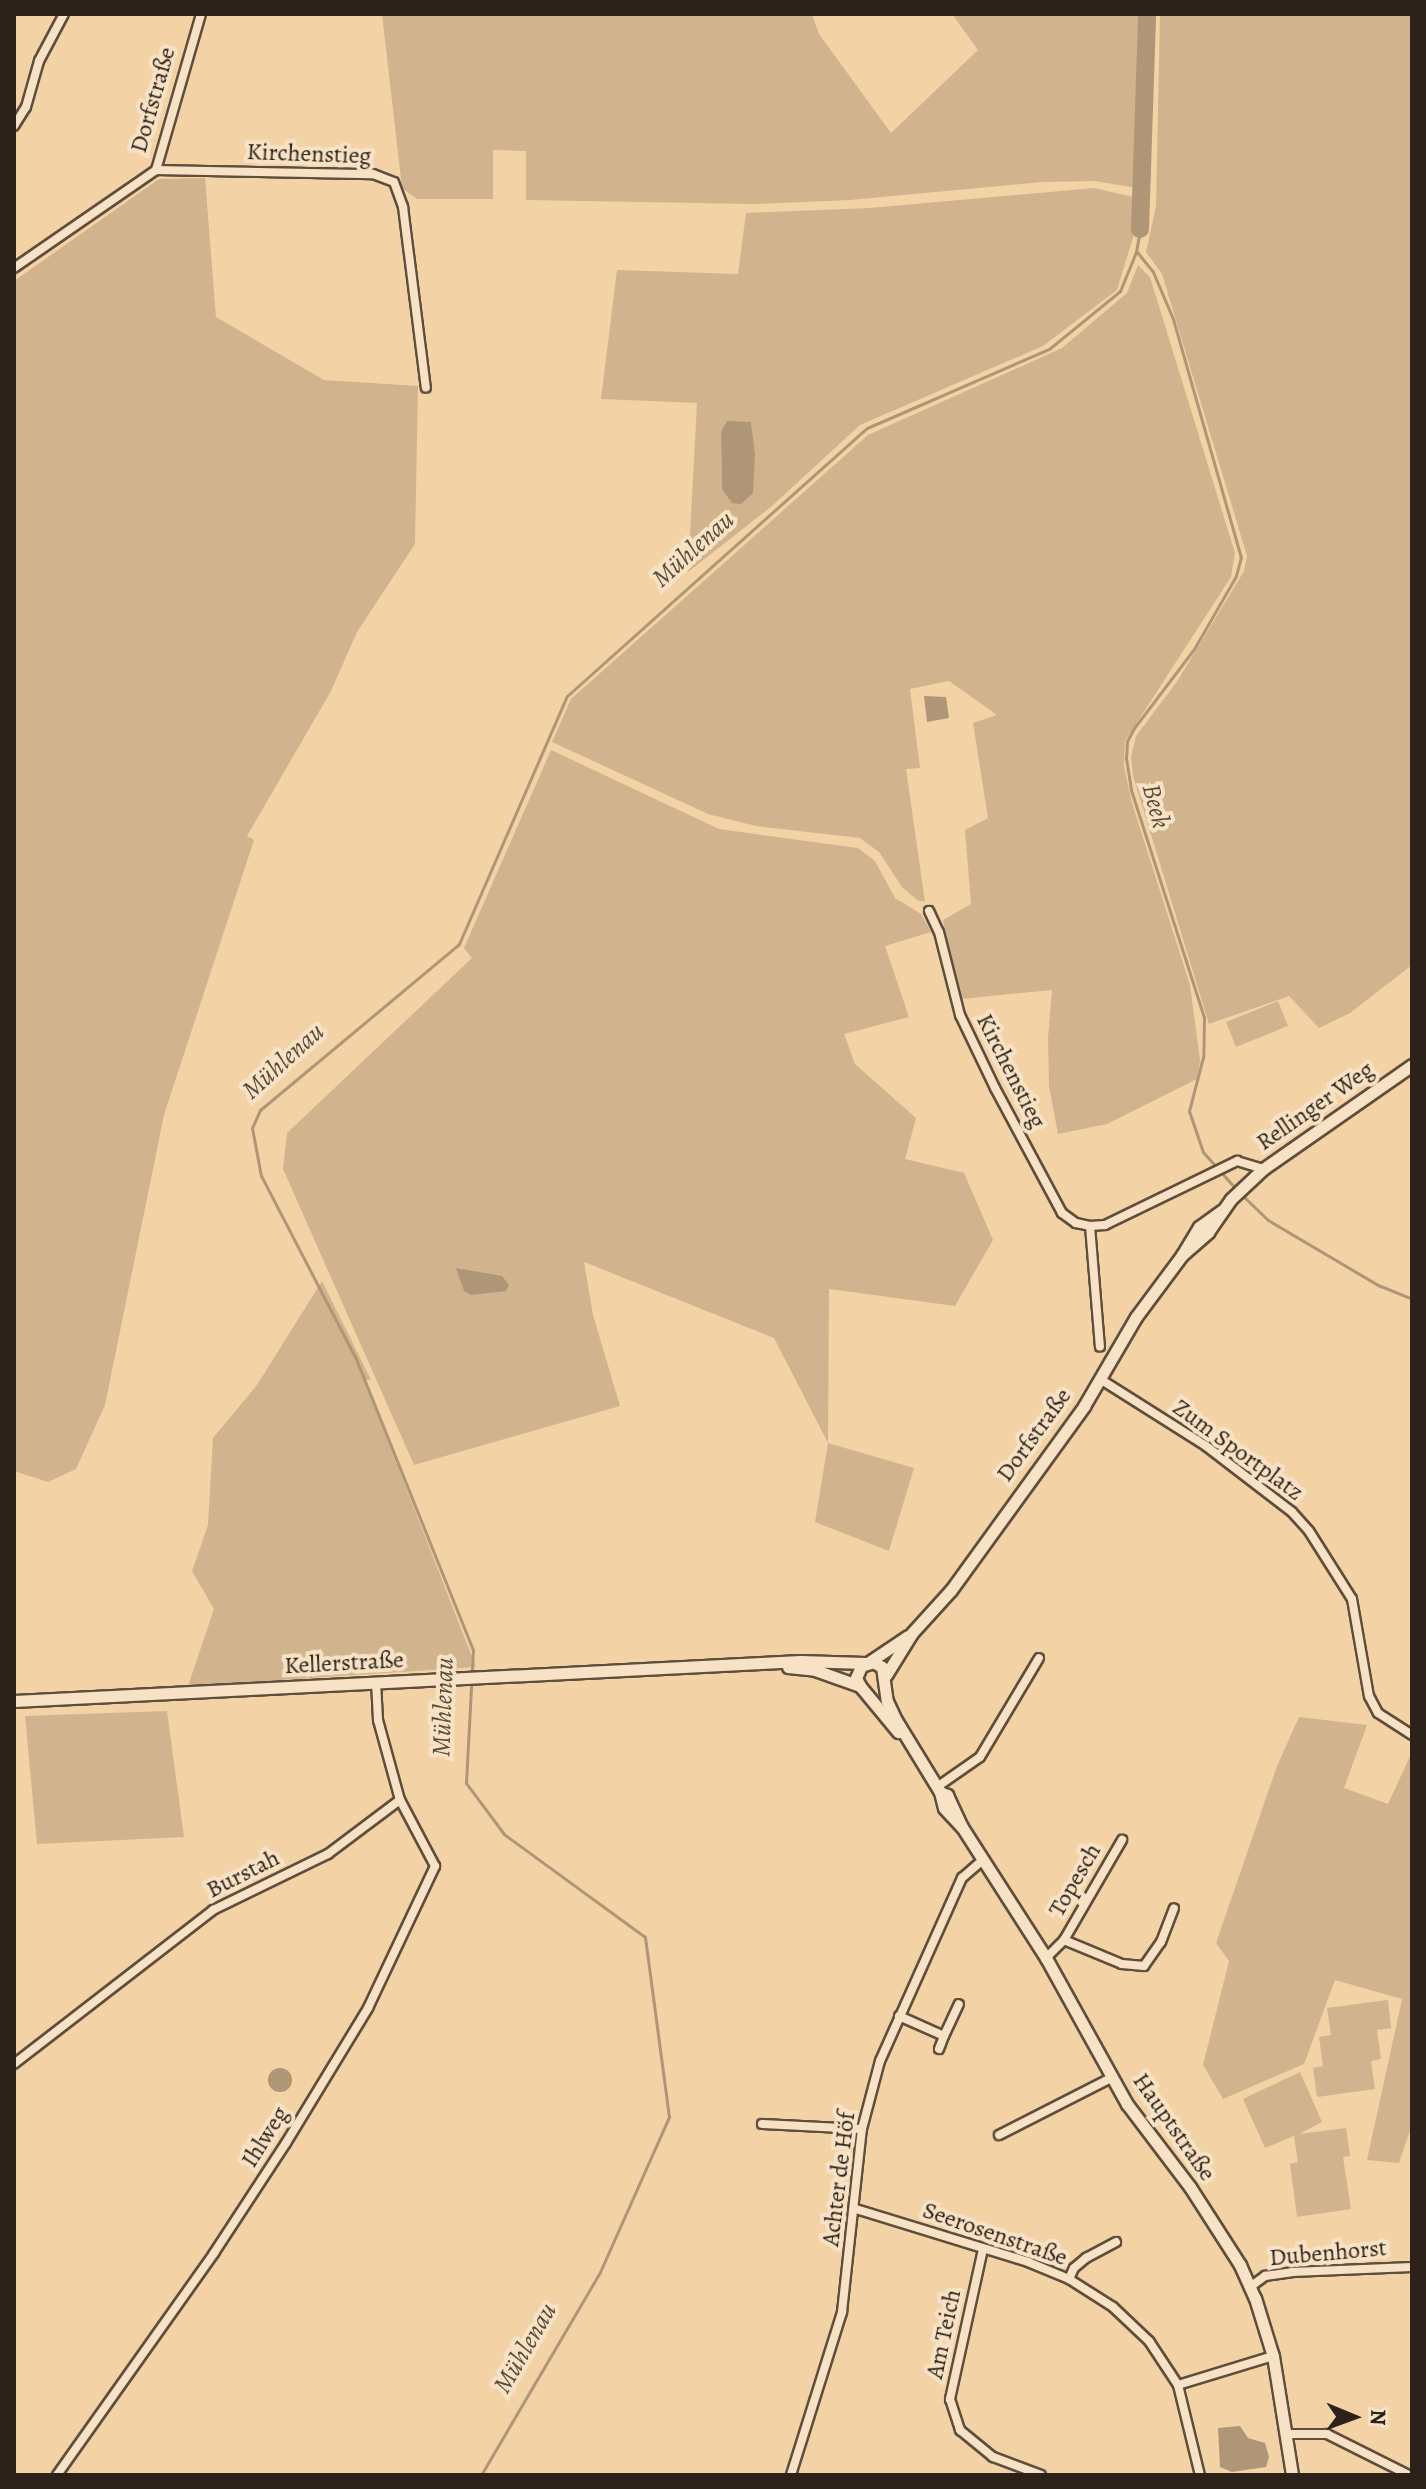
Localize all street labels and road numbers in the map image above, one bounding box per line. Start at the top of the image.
street label: Dorfstraße [124,44,182,156]
street label: Kirchenstieg [246,137,372,171]
street label: Kirchenstieg [970,1009,1052,1133]
street label: Rellinger Weg [1251,1055,1379,1157]
street label: Dorfstraße [990,1383,1078,1487]
street label: Zum Sportplatz [1167,1393,1309,1507]
street label: Kellerstraße [284,1645,404,1681]
street label: Topesch [1043,1838,1107,1922]
street label: Burstah [202,1843,284,1905]
street label: Hauptstraße [1126,2068,1222,2186]
street label: Ihlweg [235,2101,295,2173]
street label: Achter de Höf [816,2110,862,2248]
street label: Seerosenstraße [919,2196,1071,2272]
street label: Dubenhorst [1268,2234,1388,2272]
street label: Am Teich [921,2287,967,2381]

